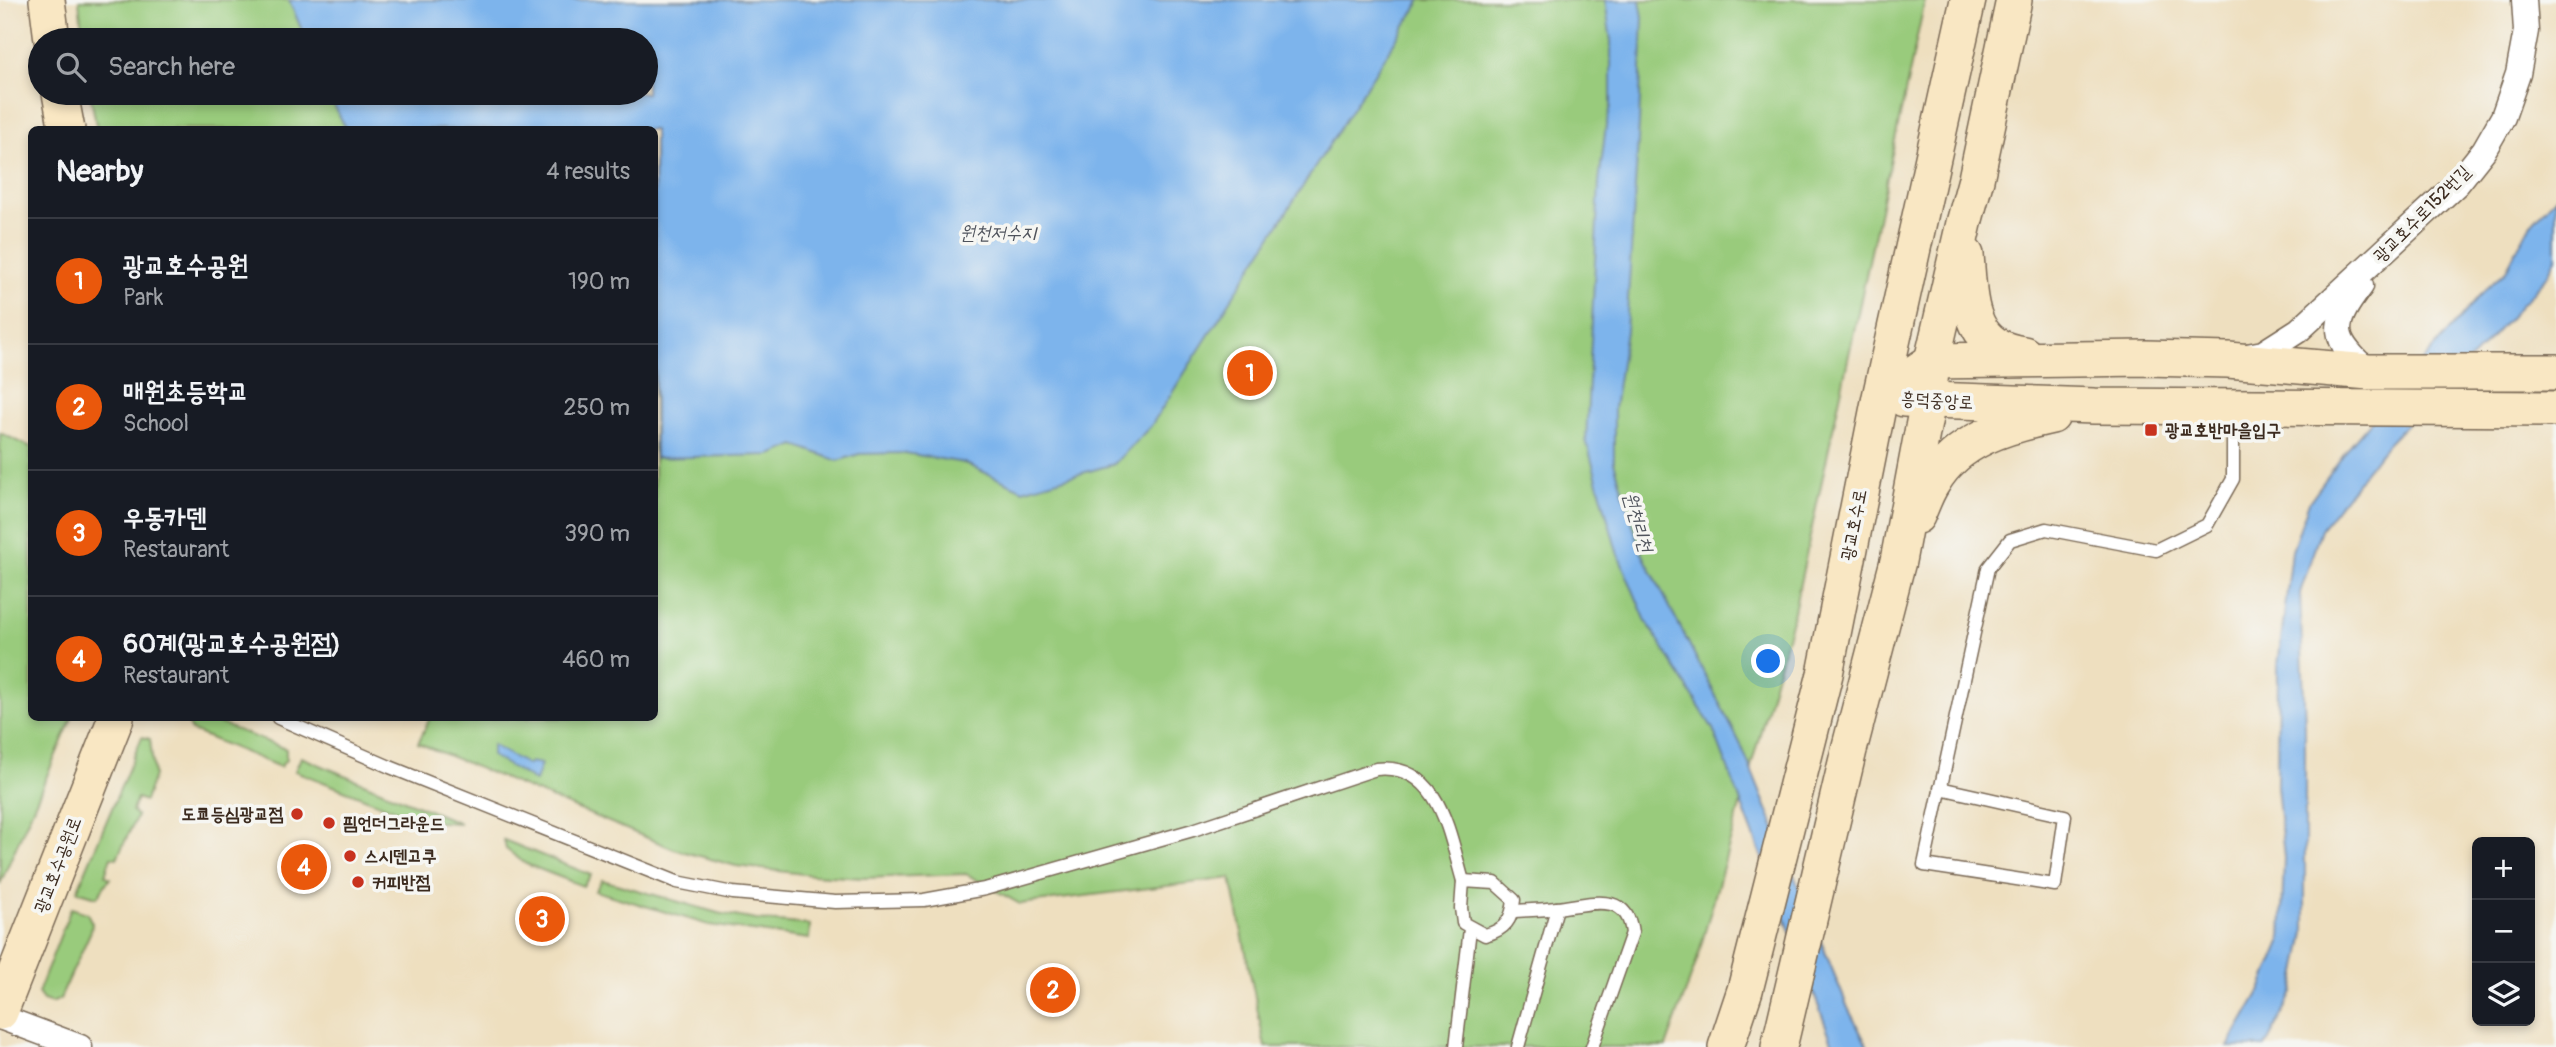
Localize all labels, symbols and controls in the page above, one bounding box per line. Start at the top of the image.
search box [28,28,658,105]
icon: search [52,48,90,86]
text: Search here [108,51,235,83]
text: Nearby [56,153,143,190]
text: 4 results [546,157,630,186]
street label: 광교호수로152번길 [2369,160,2476,267]
water label: 원천저수지 [960,221,1038,245]
text: 광교호수공원 [123,250,249,282]
text: 1 [75,267,84,296]
text: 190 m [568,267,630,296]
text: Park [123,283,163,312]
pin: 1 [1227,347,1273,399]
text: 매원초등학교 [123,376,249,408]
street label: 흥덕중앙로 [1900,388,1974,414]
text: 2 [73,393,85,422]
text: 250 m [564,393,630,422]
text: School [123,409,189,438]
place label: 광교호반마을입구 [2165,419,2281,442]
marker: 광교호반마을입구 [2143,422,2159,438]
street label: 광교호수로 [1836,487,1872,563]
water label: 원천리천 [1618,489,1658,556]
text: 우동카덴 [123,502,207,534]
text: 3 [73,519,85,548]
text: 390 m [564,519,630,548]
text: Restaurant [123,535,229,564]
text: 60계(광교호수공원점) [123,628,341,660]
your location [1751,644,1785,678]
text: 4 [72,645,86,674]
text: 460 m [562,645,630,674]
text: Restaurant [123,661,229,690]
place label: 도쿄등심광교점 [182,803,284,826]
marker: 도쿄등심광교점 [289,806,305,822]
place label: 핌언더그라운드 [343,812,444,835]
street label: 광교호수공원로 [29,814,87,916]
marker: 핌언더그라운드 [321,815,337,831]
map controls [2472,837,2535,1026]
button: + [2472,837,2535,900]
pin: 4 [281,841,327,893]
place label: 스시덴고쿠 [364,845,436,868]
marker: 스시덴고쿠 [342,848,358,864]
place label: 커피반점 [372,871,430,894]
marker: 커피반점 [350,874,366,890]
pin: 3 [519,893,565,945]
button: − [2472,900,2535,963]
button: layers [2472,963,2535,1026]
pin: 2 [1030,964,1076,1016]

